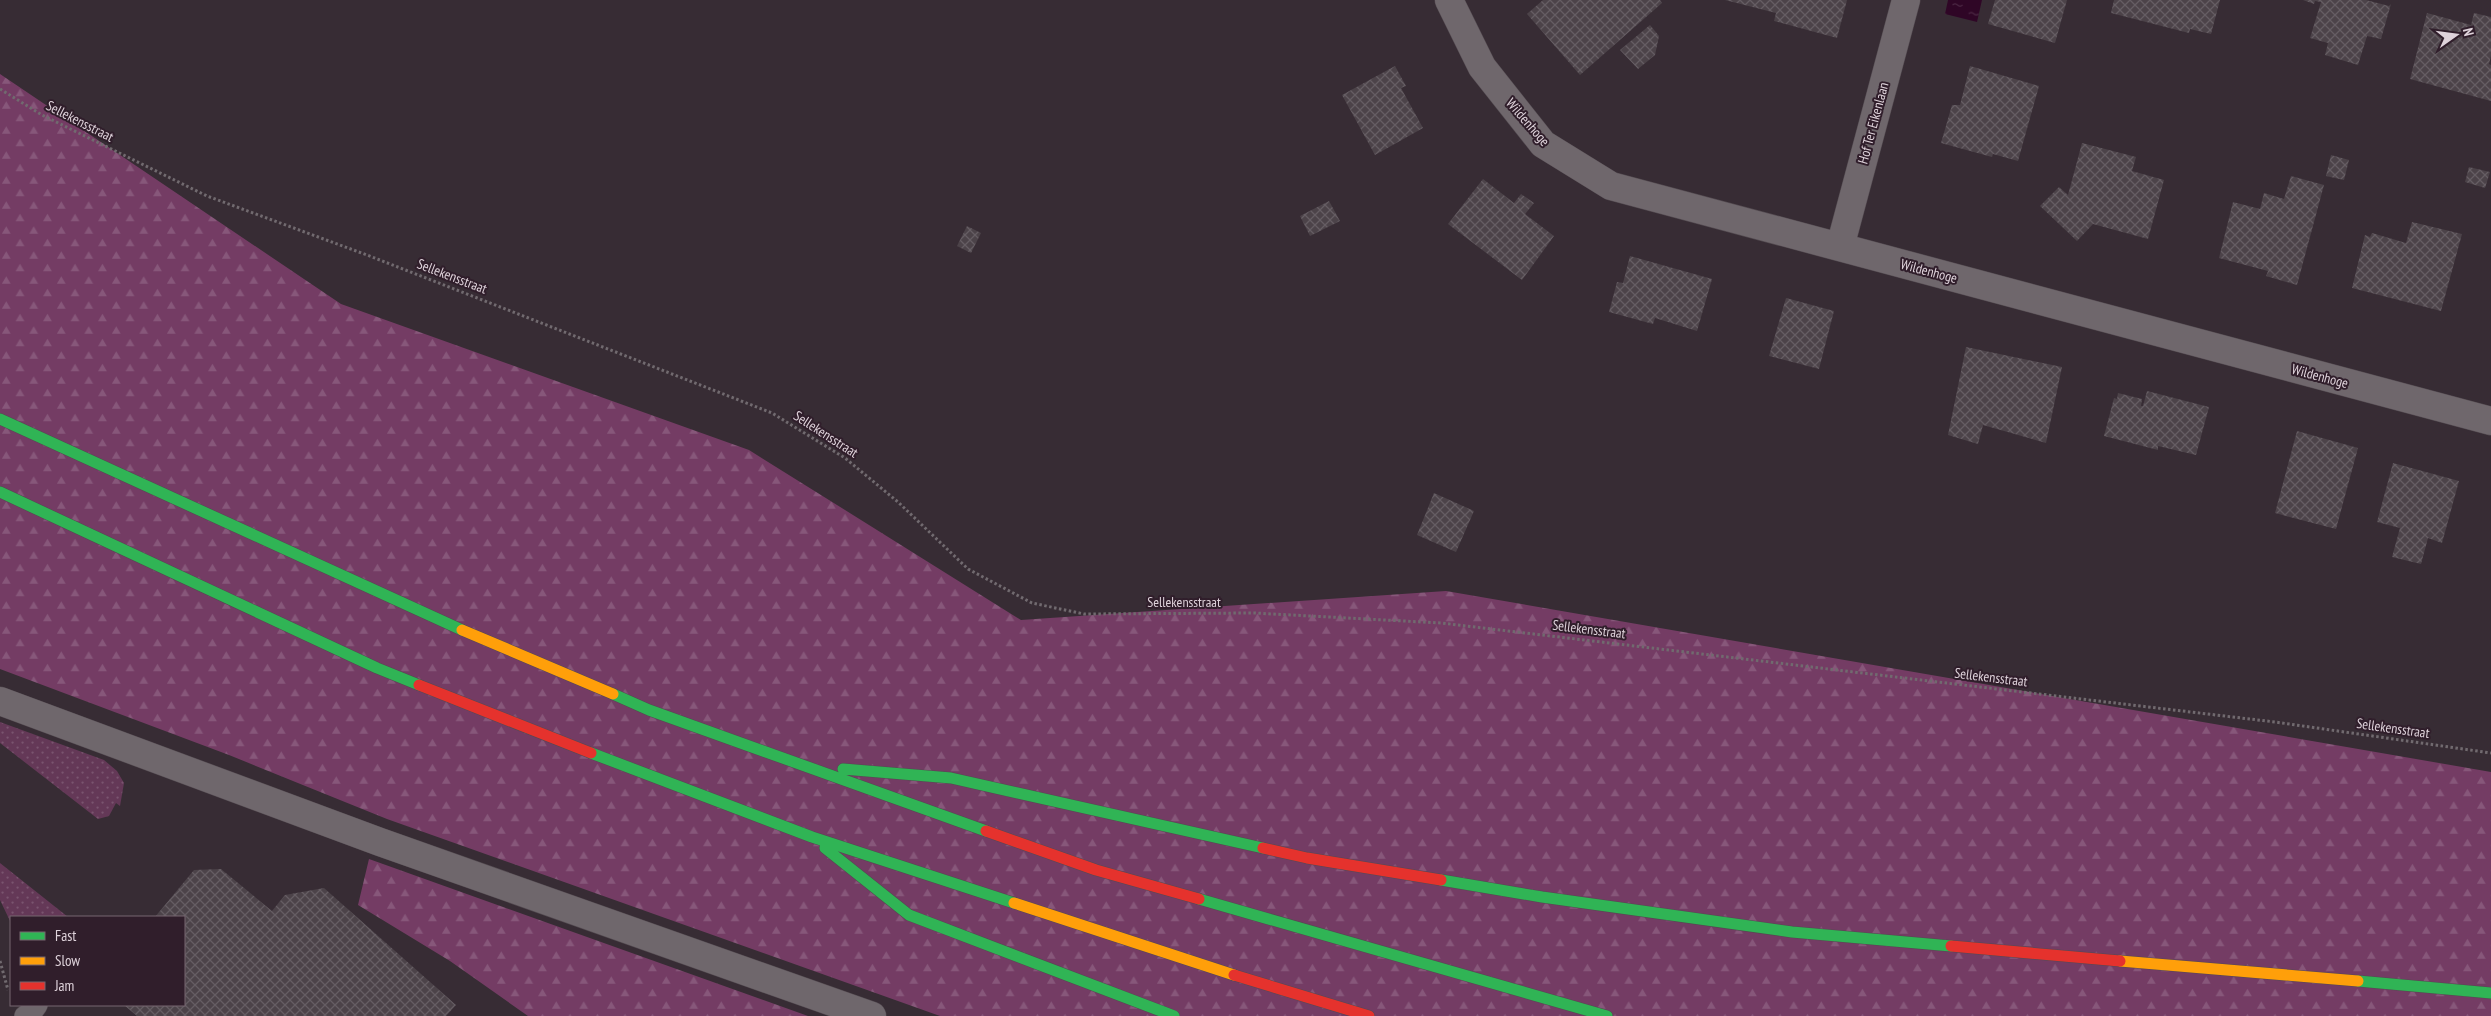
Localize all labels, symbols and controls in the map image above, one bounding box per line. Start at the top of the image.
north arrow [2431,10,2481,60]
text: N [2459,26,2478,38]
street label: Hof Ter Eikenlaan [1853,80,1893,166]
street label: Wildenhoge [1502,94,1554,150]
street label: Sellekensstraat [43,96,117,146]
street label: Sellekensstraat [414,254,490,298]
street label: Wildenhoge [1899,255,1959,287]
street label: Wildenhoge [2290,360,2350,392]
street label: Sellekensstraat [790,406,862,462]
street label: Sellekensstraat [1147,593,1221,611]
street label: Sellekensstraat [1551,616,1627,642]
street label: Sellekensstraat [1953,664,2029,690]
street label: Sellekensstraat [2355,714,2431,742]
legend [10,916,185,1006]
text: Fast [55,926,76,945]
text: Slow [55,951,80,970]
text: Jam [54,976,74,995]

